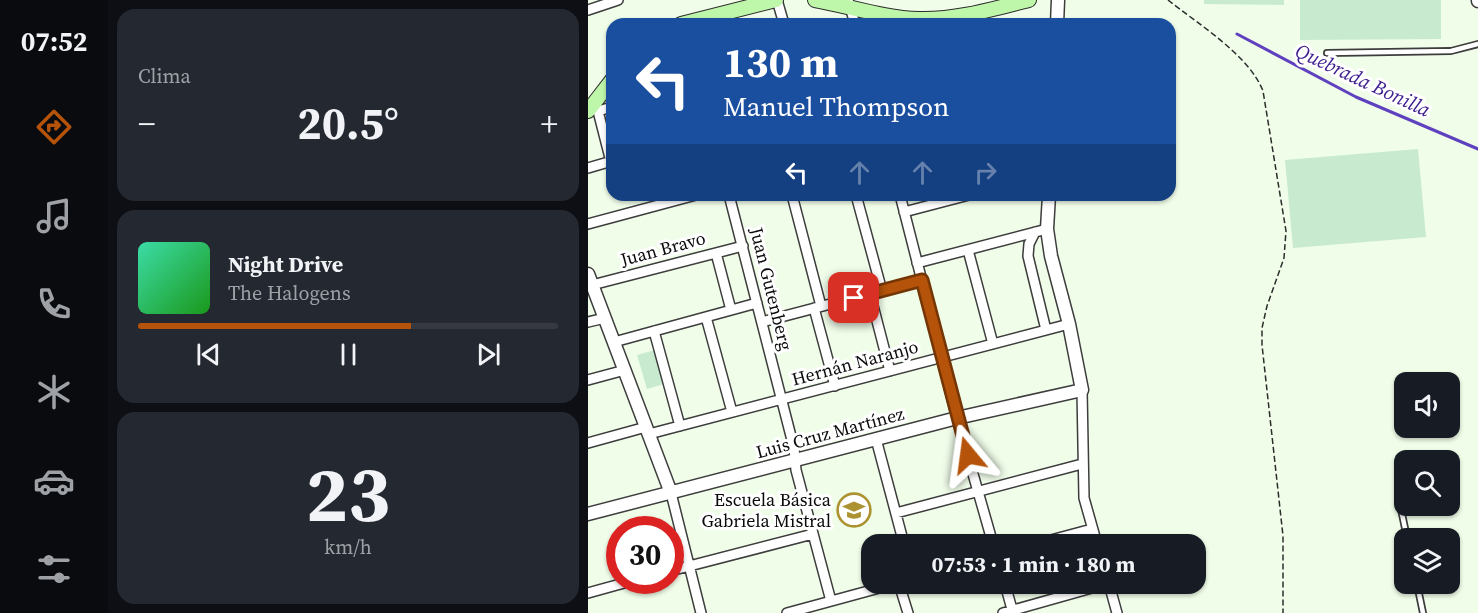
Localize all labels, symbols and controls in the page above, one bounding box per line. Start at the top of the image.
text: 07:52 [21,23,87,60]
text: 130 m [723,33,838,91]
water label: Quebrada Bonilla [1291,36,1436,124]
icon: left [624,42,702,120]
text: Clima [138,62,191,90]
text: Manuel Thompson [723,88,949,125]
text: 20.5° [297,92,399,154]
text: − [138,101,156,146]
text: + [541,101,558,146]
icon: directions [33,106,75,148]
icon: left [780,156,813,189]
icon: ahead [843,156,876,189]
icon: ahead [906,156,939,189]
icon: right [969,156,1002,189]
icon: music [33,195,75,237]
street label: Juan Gutenberg [744,224,799,353]
street label: Juan Bravo [617,225,708,272]
text: Night Drive [228,249,343,279]
pin [828,272,879,323]
text: The Halogens [228,279,351,307]
icon: arrive [837,281,870,314]
icon: phone [33,283,75,325]
street label: Hernán Naranjo [789,334,921,391]
icon: previous [192,338,225,371]
icon: pause [332,338,365,371]
icon: next [472,338,505,371]
icon: climate [33,371,75,413]
map controls [1394,372,1460,594]
button: sound [1394,372,1460,438]
street label: Luis Cruz Martínez [753,401,907,464]
position arrow [936,423,1000,487]
text: 23 [306,440,390,547]
button: search [1394,450,1460,516]
icon: car [33,460,75,502]
place label: Escuela Básica Gabriela Mistral [701,487,832,533]
school or university icon: Escuela Básica Gabriela Mistral [836,492,872,528]
speed limit sign: 30 [606,516,684,594]
button: layers [1394,528,1460,594]
text: km/h [324,533,372,561]
icon: filters [33,548,75,590]
text: 07:53 · 1 min · 180 m [932,549,1135,579]

